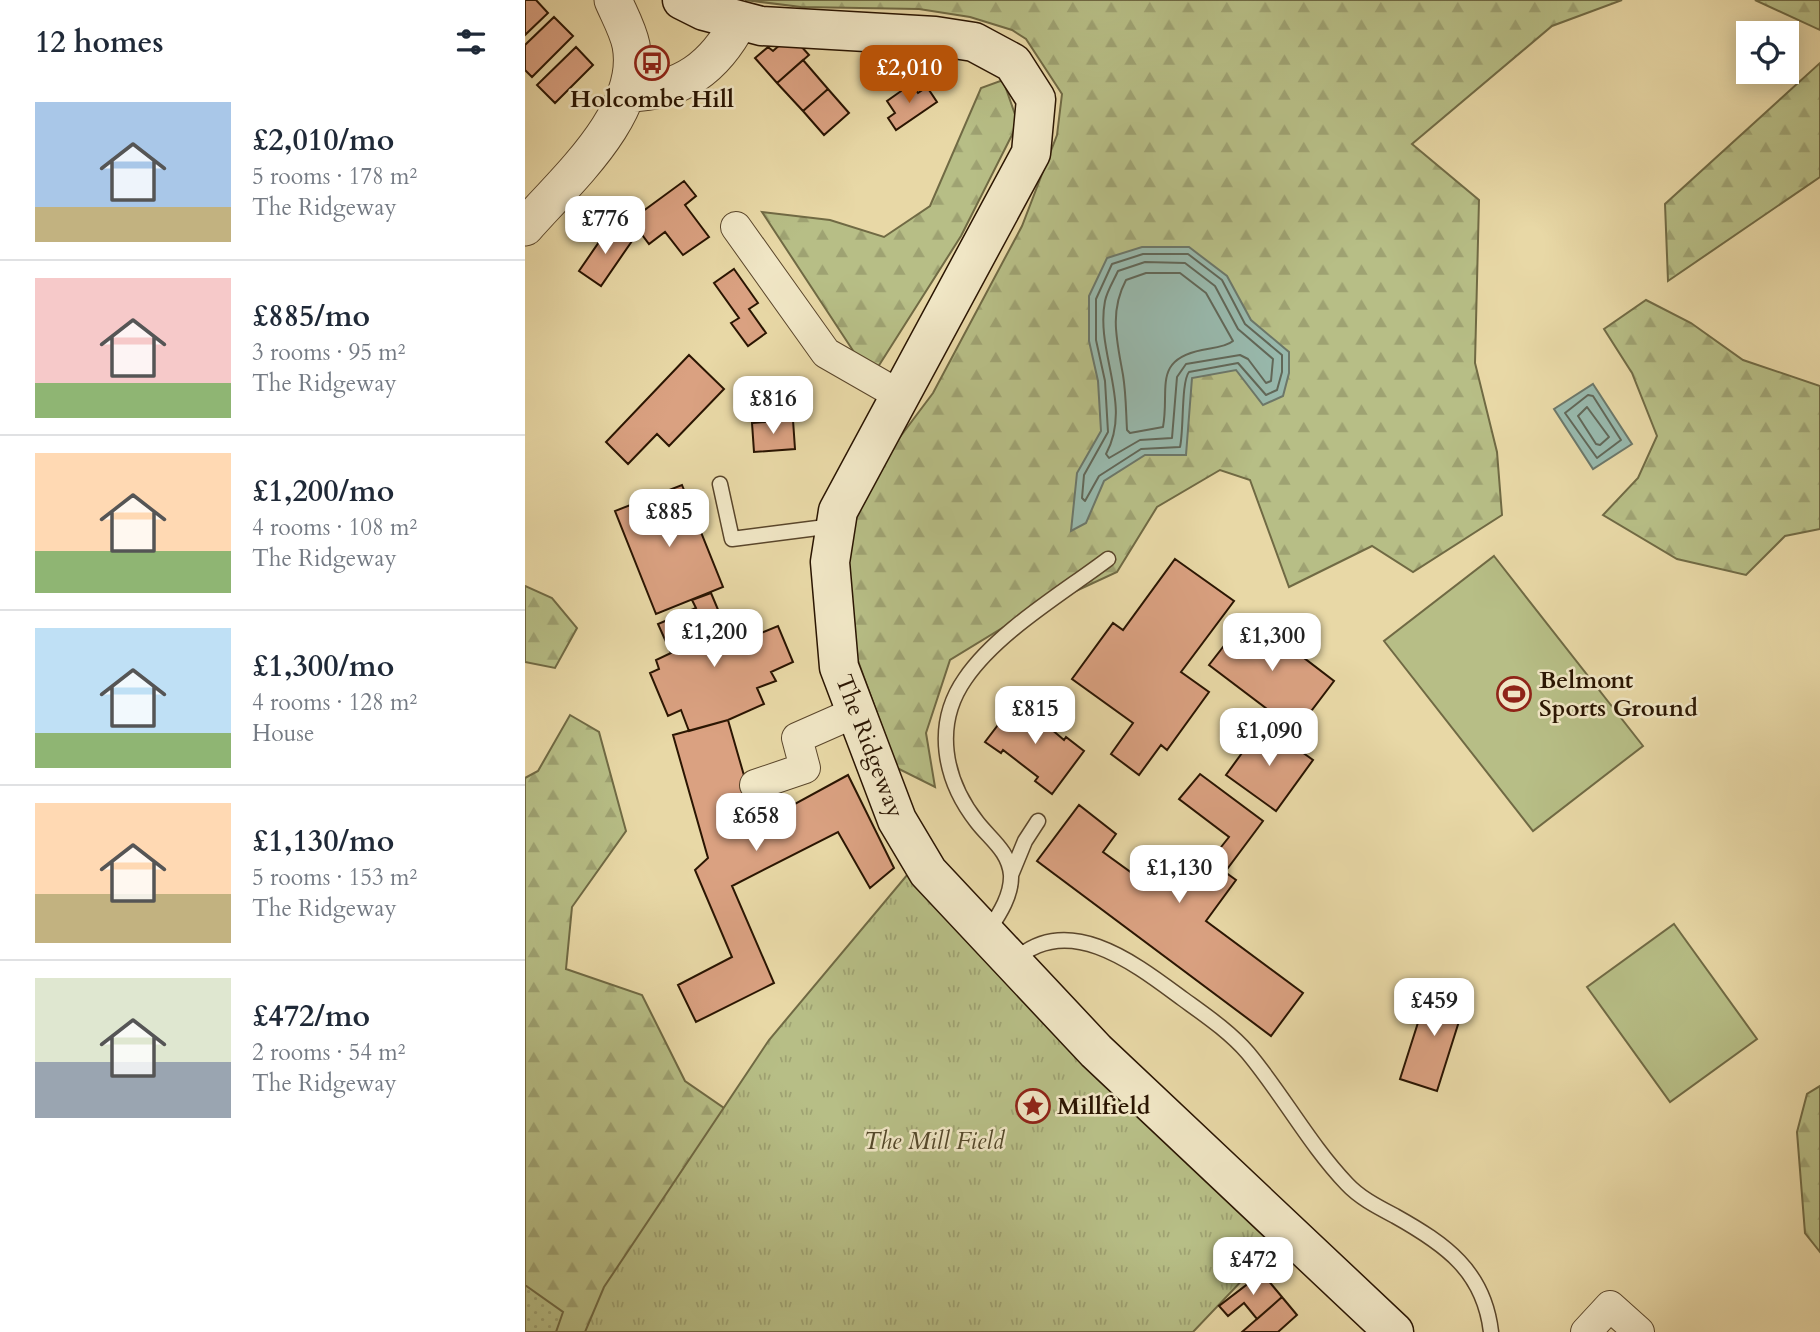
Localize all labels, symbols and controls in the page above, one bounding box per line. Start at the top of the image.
map controls [1736,21,1799,84]
button: locate [1736,21,1799,84]
text: 12 homes [35,22,164,63]
icon: filters [452,23,490,61]
bus stop icon: Holcombe Hill [633,44,671,82]
pin: £2,010 [852,46,966,105]
text: £2,010 [876,52,942,83]
place label: Holcombe Hill [570,83,734,116]
text: £2,010/mo [252,120,394,161]
icon: home [91,130,175,214]
text: 5 rooms · 178 m² [252,161,417,192]
text: The Ridgeway [252,192,397,223]
pin: £776 [564,196,646,256]
text: £776 [581,203,629,234]
text: £885/mo [252,296,370,337]
icon: home [91,306,175,390]
text: 3 rooms · 95 m² [252,337,405,368]
text: The Ridgeway [252,368,397,399]
pin: £816 [732,376,814,436]
text: £816 [749,383,797,414]
text: £1,200/mo [252,471,394,512]
icon: home [91,481,175,565]
pin: £885 [628,490,710,549]
text: £885 [645,496,693,527]
text: 4 rooms · 108 m² [252,512,417,543]
text: The Ridgeway [252,543,397,574]
pin: £1,200 [657,610,771,669]
pin: £1,300 [1215,614,1329,673]
text: £1,200 [681,616,747,647]
text: £1,300 [1239,620,1305,651]
text: £1,300/mo [252,646,394,687]
icon: home [91,656,175,740]
place label: Belmont Sports Ground [1539,664,1698,725]
street label: The Ridgeway [827,670,912,823]
sports icon: Belmont Sports Ground [1495,675,1533,713]
pin: £815 [994,686,1076,746]
text: 4 rooms · 128 m² [252,687,417,718]
text: £815 [1011,693,1059,724]
pin: £1,090 [1212,708,1326,768]
text: £1,090 [1236,715,1302,746]
text: House [252,718,314,749]
pin: £658 [715,794,797,853]
text: £658 [732,800,780,831]
text: £1,130/mo [252,821,394,862]
icon: home [91,831,175,915]
pin: £1,130 [1122,846,1236,905]
text: £1,130 [1146,852,1212,883]
text: 5 rooms · 153 m² [252,862,417,893]
text: The Ridgeway [252,893,397,924]
pin: £459 [1393,978,1475,1038]
text: £459 [1410,985,1458,1016]
text: £472/mo [252,996,370,1037]
icon: home [91,1006,175,1090]
text: 2 rooms · 54 m² [252,1037,405,1068]
text: The Ridgeway [252,1068,397,1099]
place icon: Millfield [1014,1087,1052,1125]
place label: Millfield [1057,1090,1151,1123]
park label: The Mill Field [864,1125,1006,1158]
pin: £472 [1212,1238,1294,1297]
text: £472 [1229,1244,1277,1275]

